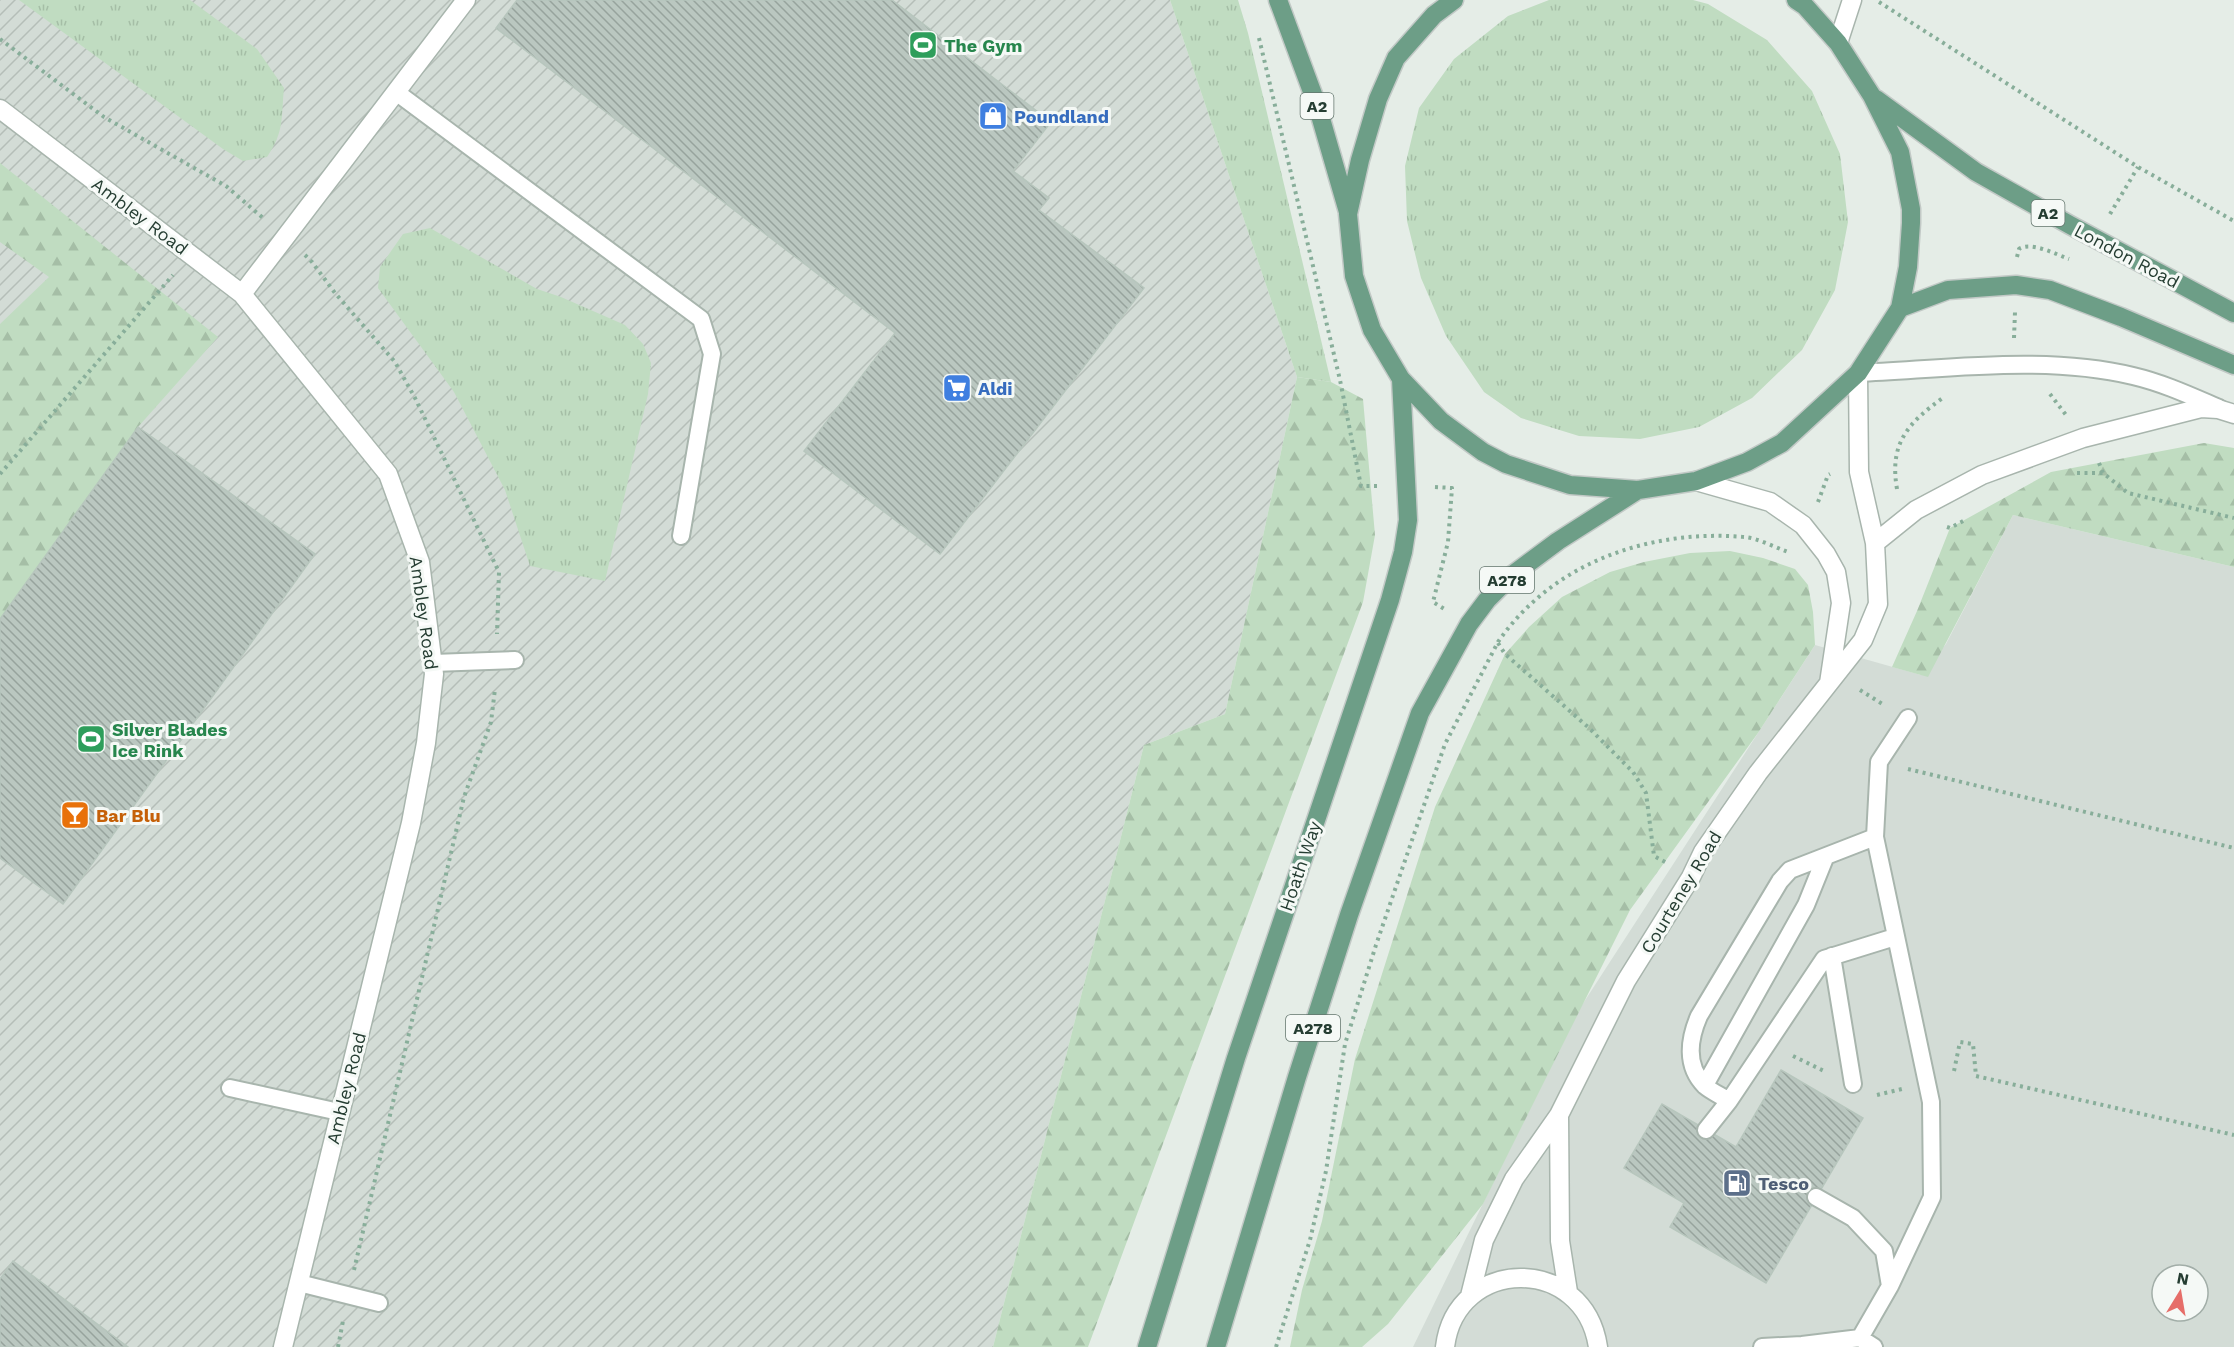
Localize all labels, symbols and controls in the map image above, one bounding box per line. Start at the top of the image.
sports icon: The Gym [907,29,939,61]
place label: The Gym [944,35,1022,56]
road number: A2 [1300,93,1334,119]
shop icon: Poundland [977,100,1009,132]
place label: Poundland [1014,106,1109,127]
street label: Ambley Road [88,173,192,259]
road number: A2 [2032,200,2064,226]
street label: London Road [2071,220,2183,292]
supermarket icon: Aldi [941,372,973,404]
place label: Aldi [978,378,1013,399]
street label: Ambley Road [406,555,442,671]
road number: A278 [1480,567,1534,593]
place label: Silver Blades Ice Rink [112,719,228,761]
sports icon: Silver Blades Ice Rink [75,723,107,755]
bar icon: Bar Blu [59,799,91,831]
place label: Bar Blu [96,805,161,826]
street label: Hoath Way [1275,818,1325,914]
street label: Courteney Road [1636,827,1726,957]
road number: A278 [1286,1015,1340,1041]
street label: Ambley Road [322,1030,370,1146]
fuel station icon: Tesco [1721,1167,1753,1199]
place label: Tesco [1758,1173,1809,1194]
north arrow [2150,1263,2210,1323]
text: N [2175,1268,2190,1289]

